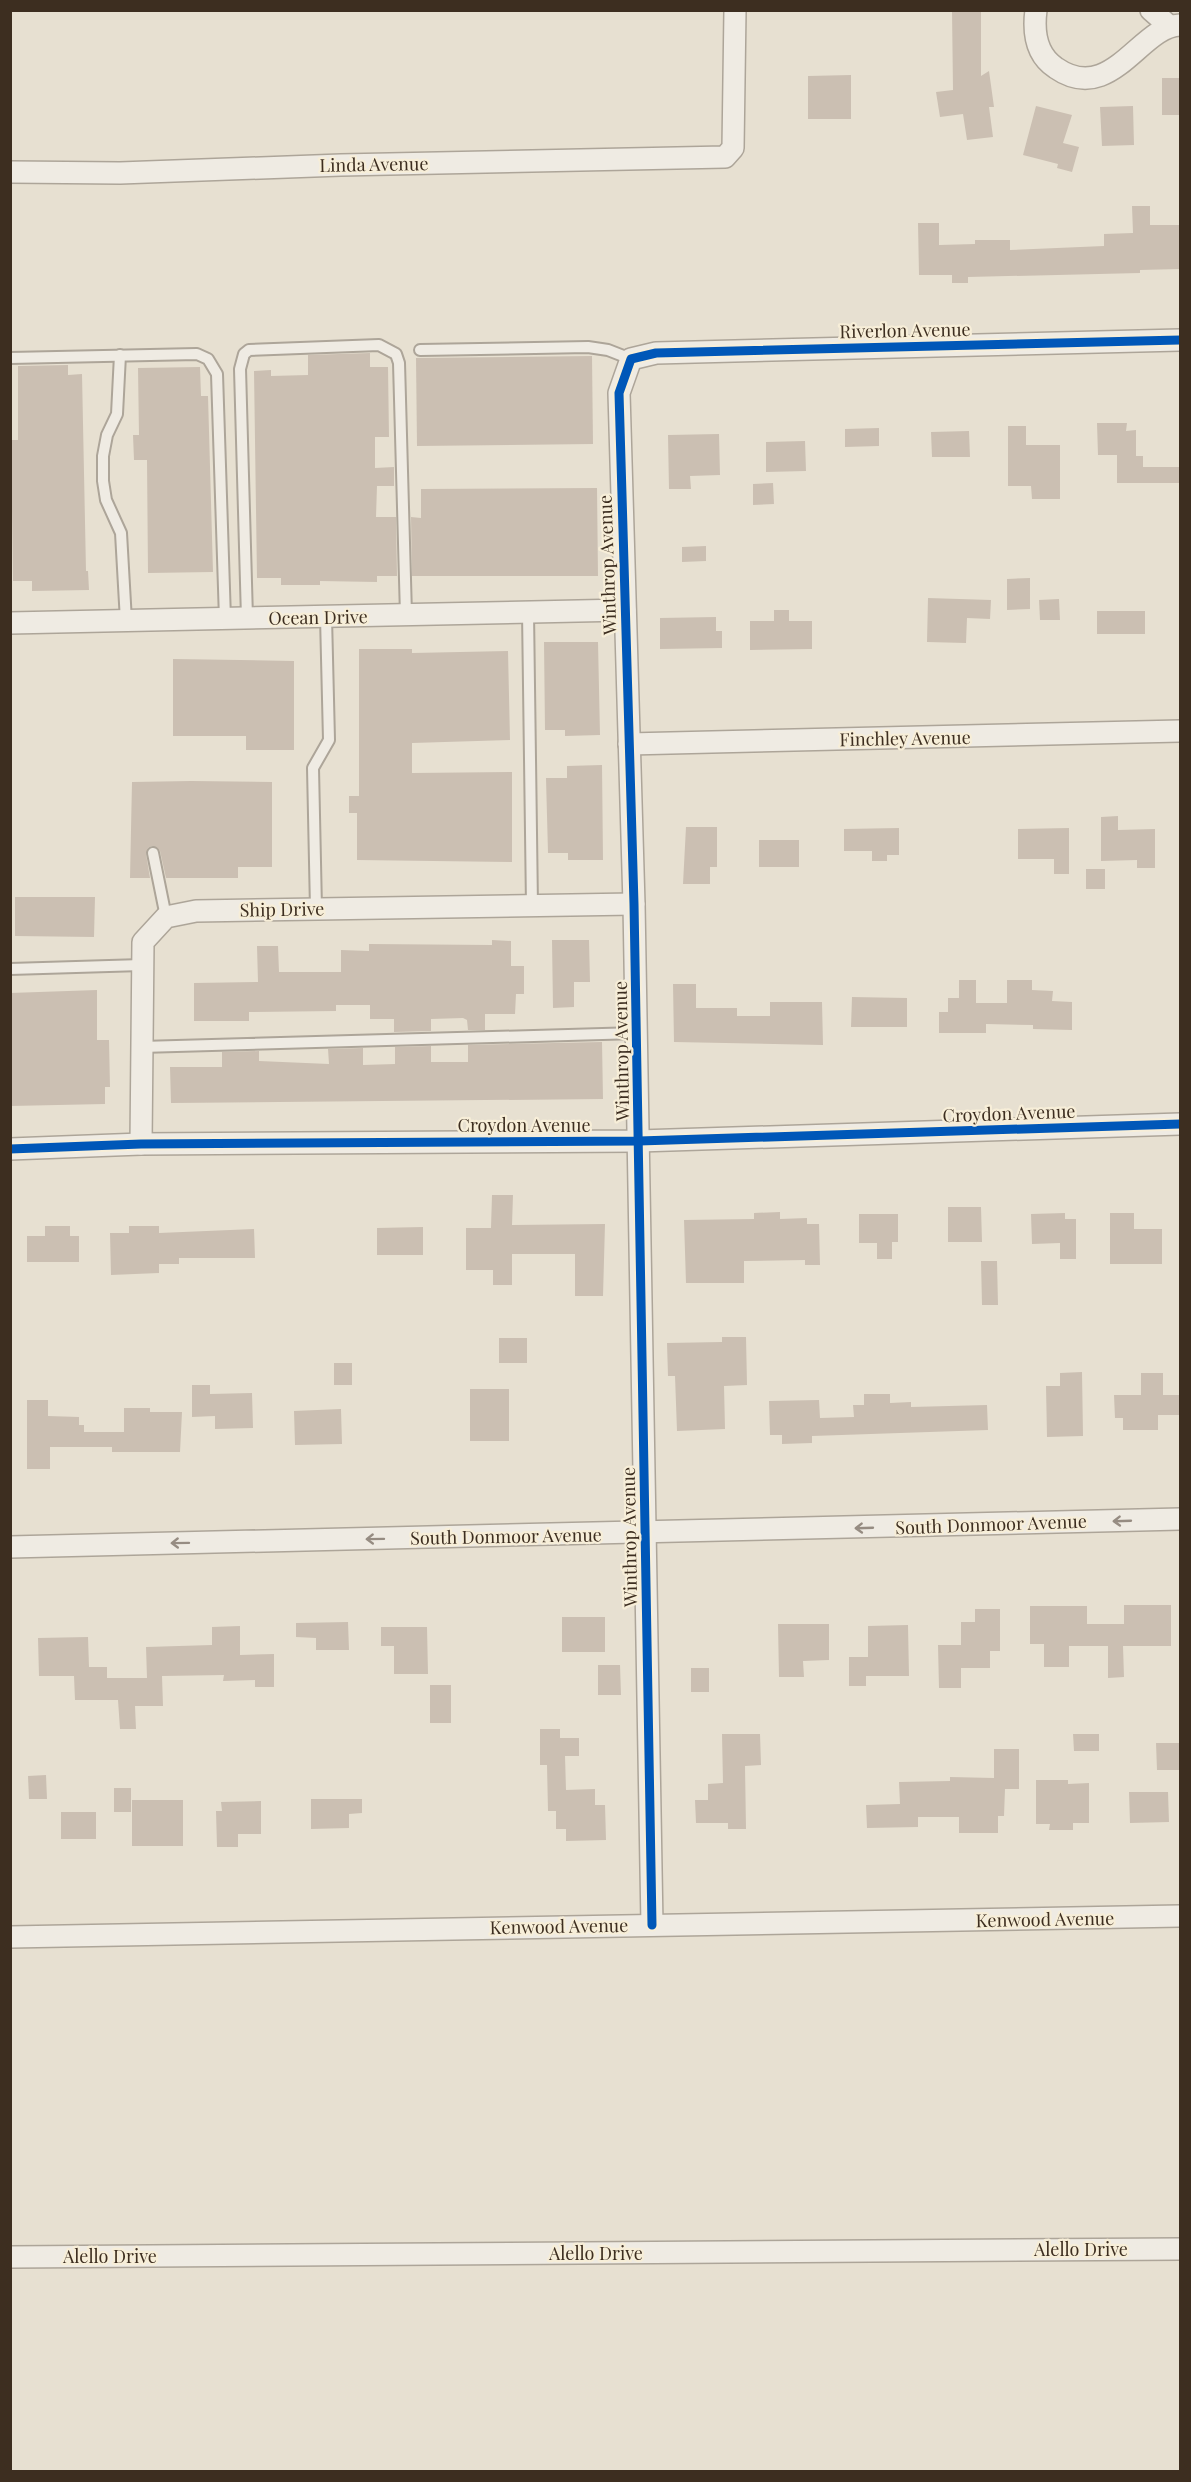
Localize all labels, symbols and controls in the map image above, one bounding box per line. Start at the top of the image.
street label: Linda Avenue [319,151,429,177]
street label: Riverlon Avenue [839,317,971,343]
street label: Winthrop Avenue [593,495,621,636]
street label: Ocean Drive [268,604,368,630]
street label: Finchley Avenue [839,725,971,751]
street label: Ship Drive [240,896,324,922]
street label: Winthrop Avenue [608,981,634,1122]
street label: Croydon Avenue [942,1099,1076,1127]
street label: Croydon Avenue [458,1113,590,1137]
street label: Winthrop Avenue [616,1467,642,1608]
street label: South Donmoor Avenue [895,1509,1087,1539]
one-way arrow [1113,1515,1133,1527]
street label: South Donmoor Avenue [410,1522,602,1550]
one-way arrow [855,1522,875,1533]
one-way arrow [366,1533,386,1545]
one-way arrow [171,1537,191,1549]
street label: Kenwood Avenue [975,1906,1115,1932]
street label: Kenwood Avenue [489,1913,629,1939]
street label: Alello Drive [1033,2237,1128,2261]
street label: Alello Drive [548,2241,643,2265]
street label: Alello Drive [62,2244,157,2268]

